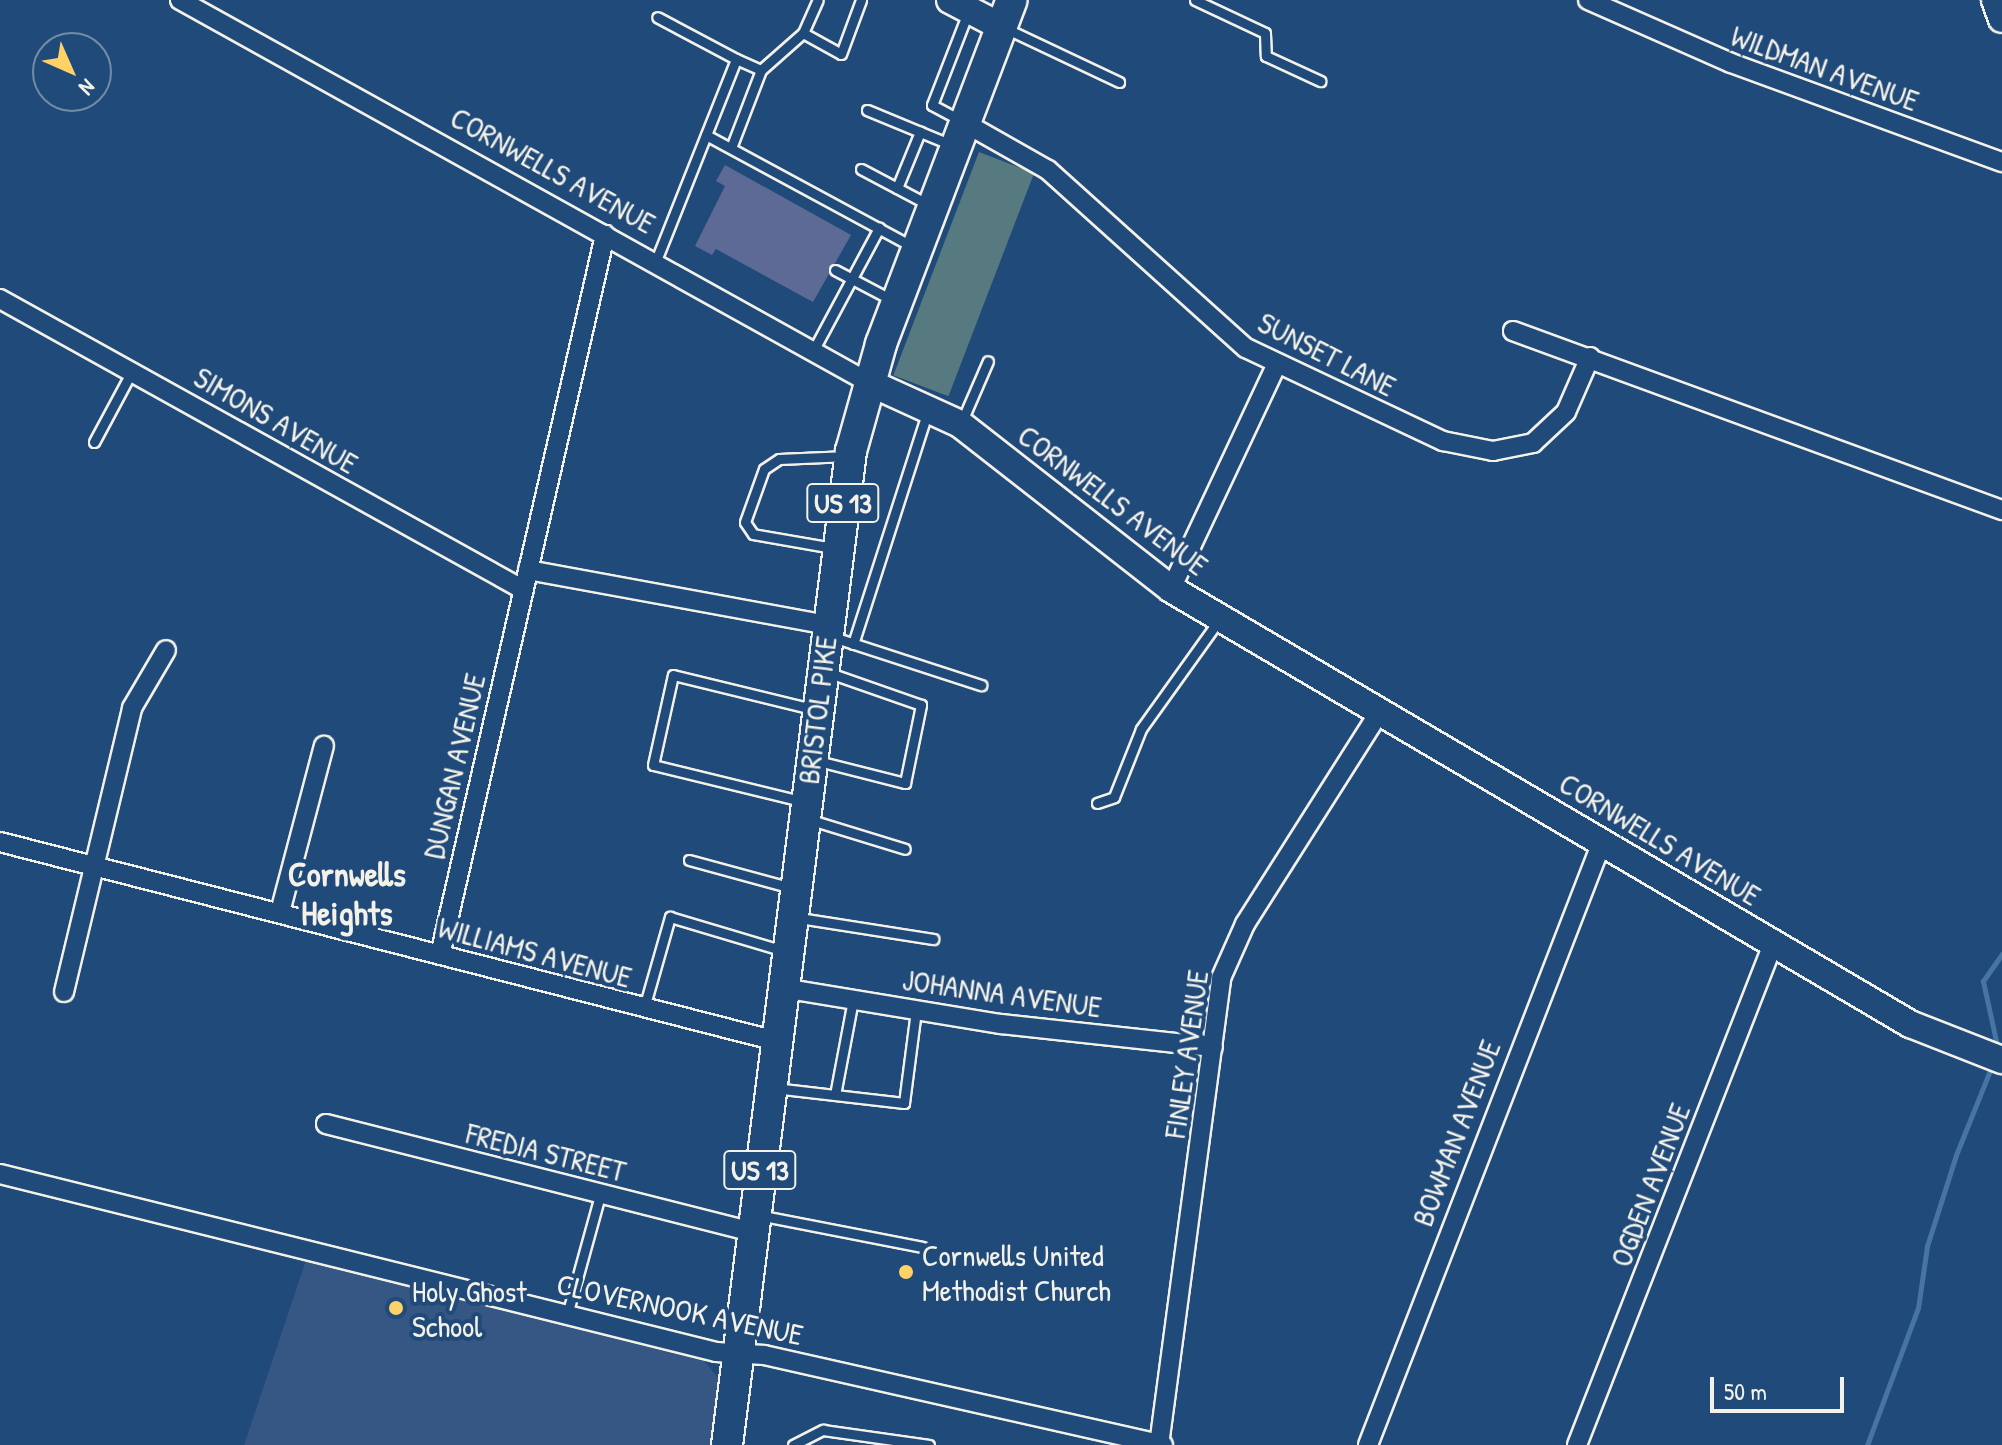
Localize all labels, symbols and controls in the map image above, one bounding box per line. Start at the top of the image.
street label: WILDMAN AVENUE [1726,17,1924,119]
north arrow [32,32,112,112]
text: N [73,73,102,102]
street label: CORNWELLS AVENUE [445,99,661,241]
street label: SUNSET LANE [1252,304,1402,404]
street label: SIMONS AVENUE [188,359,364,481]
street label: CORNWELLS AVENUE [1011,417,1215,583]
road number: US 13 [805,479,881,527]
street label: BRISTOL PIKE [790,634,844,786]
street label: DUNGAN AVENUE [415,670,493,862]
street label: CORNWELLS AVENUE [1553,765,1767,913]
district label: Cornwells Heights [288,854,406,934]
street label: WILLIAMS AVENUE [434,909,636,995]
street label: JOHANNA AVENUE [900,961,1104,1025]
street label: FINLEY AVENUE [1156,968,1216,1140]
street label: BOWMAN AVENUE [1404,1035,1508,1231]
street label: OGDEN AVENUE [1602,1098,1698,1272]
street label: FREDIA STREET [463,1115,629,1189]
road number: US 13 [722,1146,798,1194]
place label: Cornwells United Methodist Church [922,1237,1111,1308]
marker: Cornwells United Methodist Church [897,1263,915,1281]
street label: CLOVERNOOK AVENUE [554,1265,806,1353]
place label: Holy Ghost School [412,1273,527,1344]
marker: Holy Ghost School [387,1299,405,1317]
scale bar [1714,1361,1848,1411]
text: 50 m [1724,1375,1767,1407]

